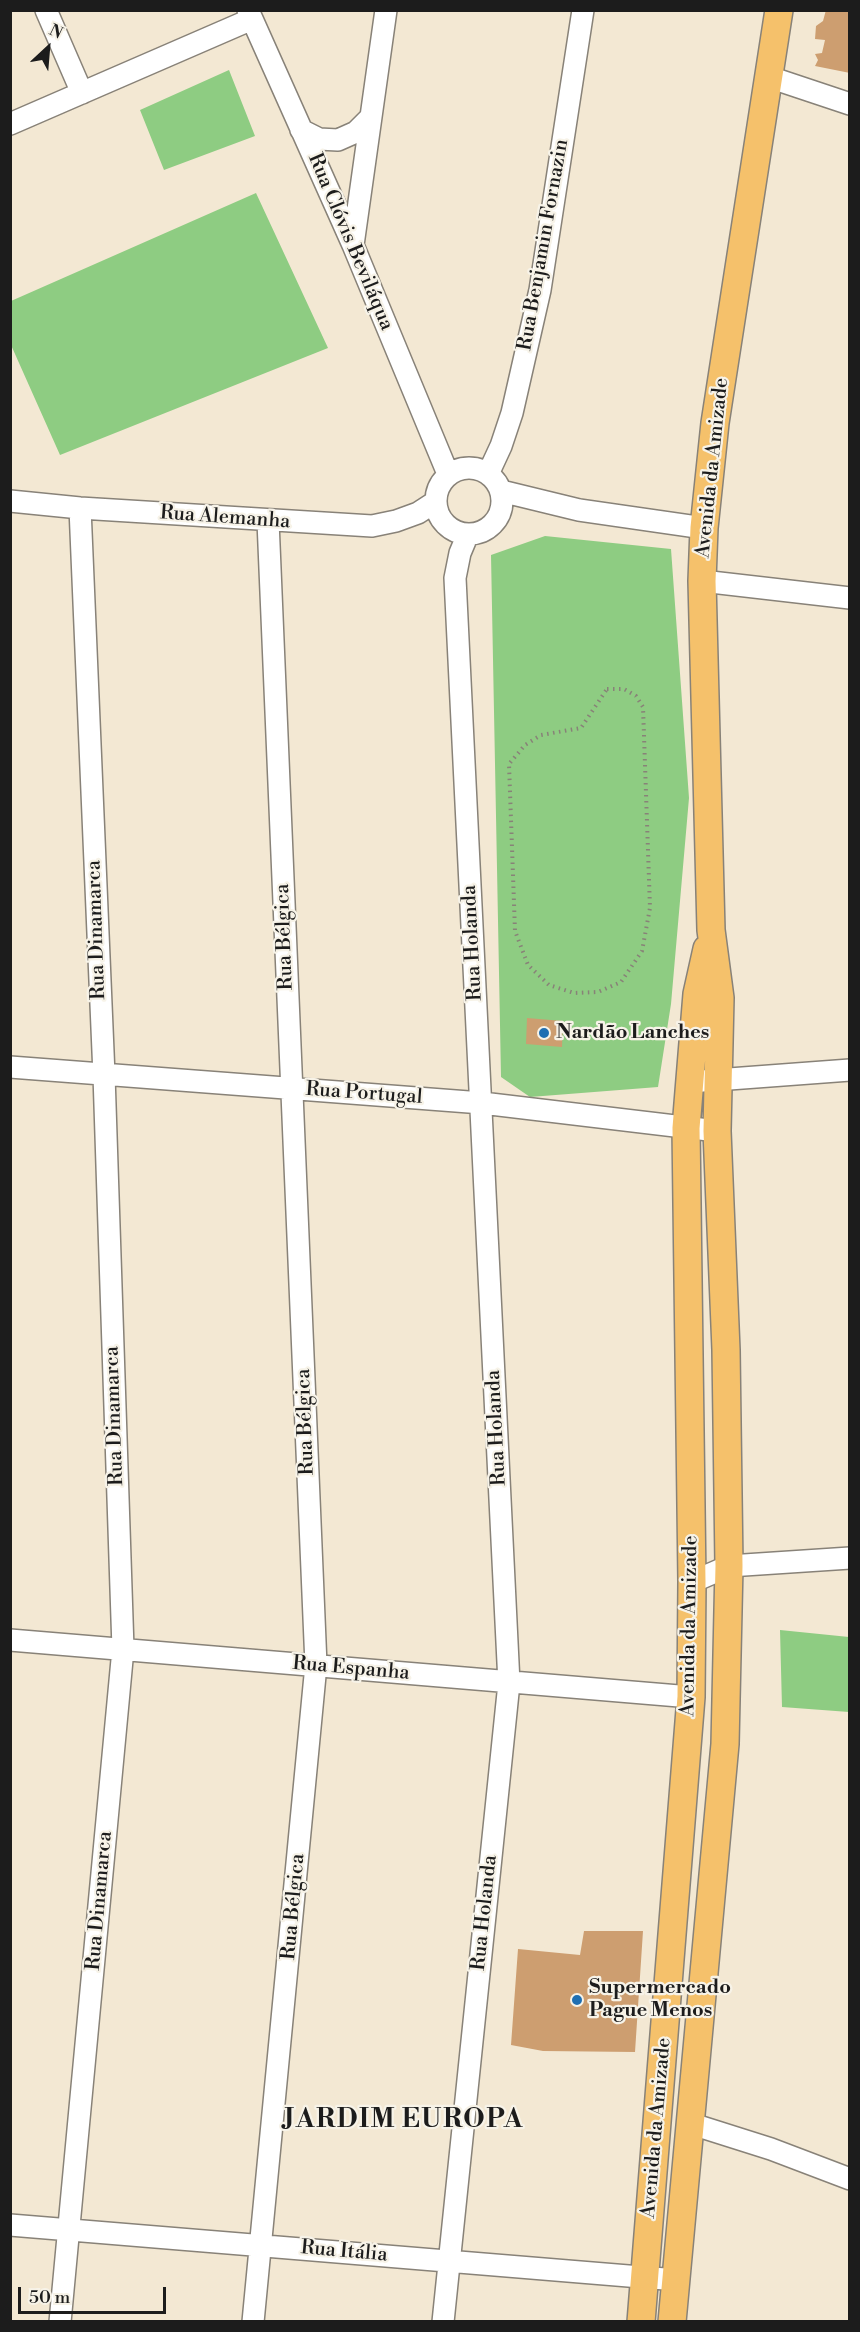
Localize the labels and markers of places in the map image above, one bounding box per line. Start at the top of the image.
place label: Nardão Lanches [556,1021,709,1045]
marker: Nardão Lanches [537,1026,551,1040]
place label: Supermercado Pague Menos [589,1976,731,2023]
marker: Supermercado Pague Menos [570,1993,584,2007]

